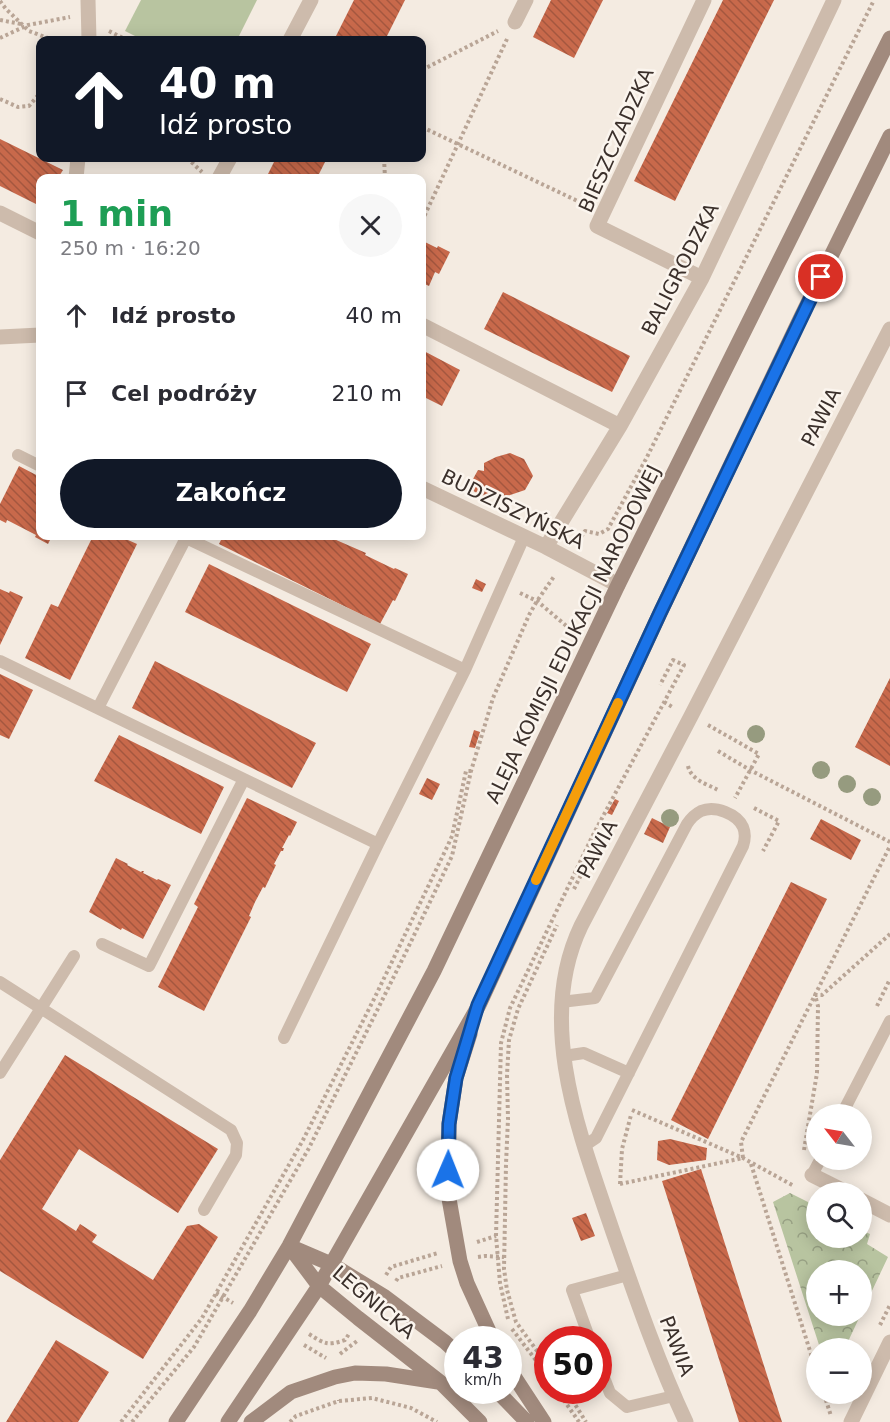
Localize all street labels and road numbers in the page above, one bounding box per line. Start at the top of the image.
street label: BIESZCZADZKA [573,64,659,216]
street label: BALIGRODZKA [636,199,724,339]
street label: PAWIA [796,383,846,450]
street label: ALEJA KOMISJI EDUKACJI NARODOWEJ [480,461,666,807]
street label: BUDZISZYŃSKA [438,464,589,554]
street label: PAWIA [572,815,622,882]
street label: LEGNICKA [328,1260,420,1344]
street label: PAWIA [655,1312,700,1380]

